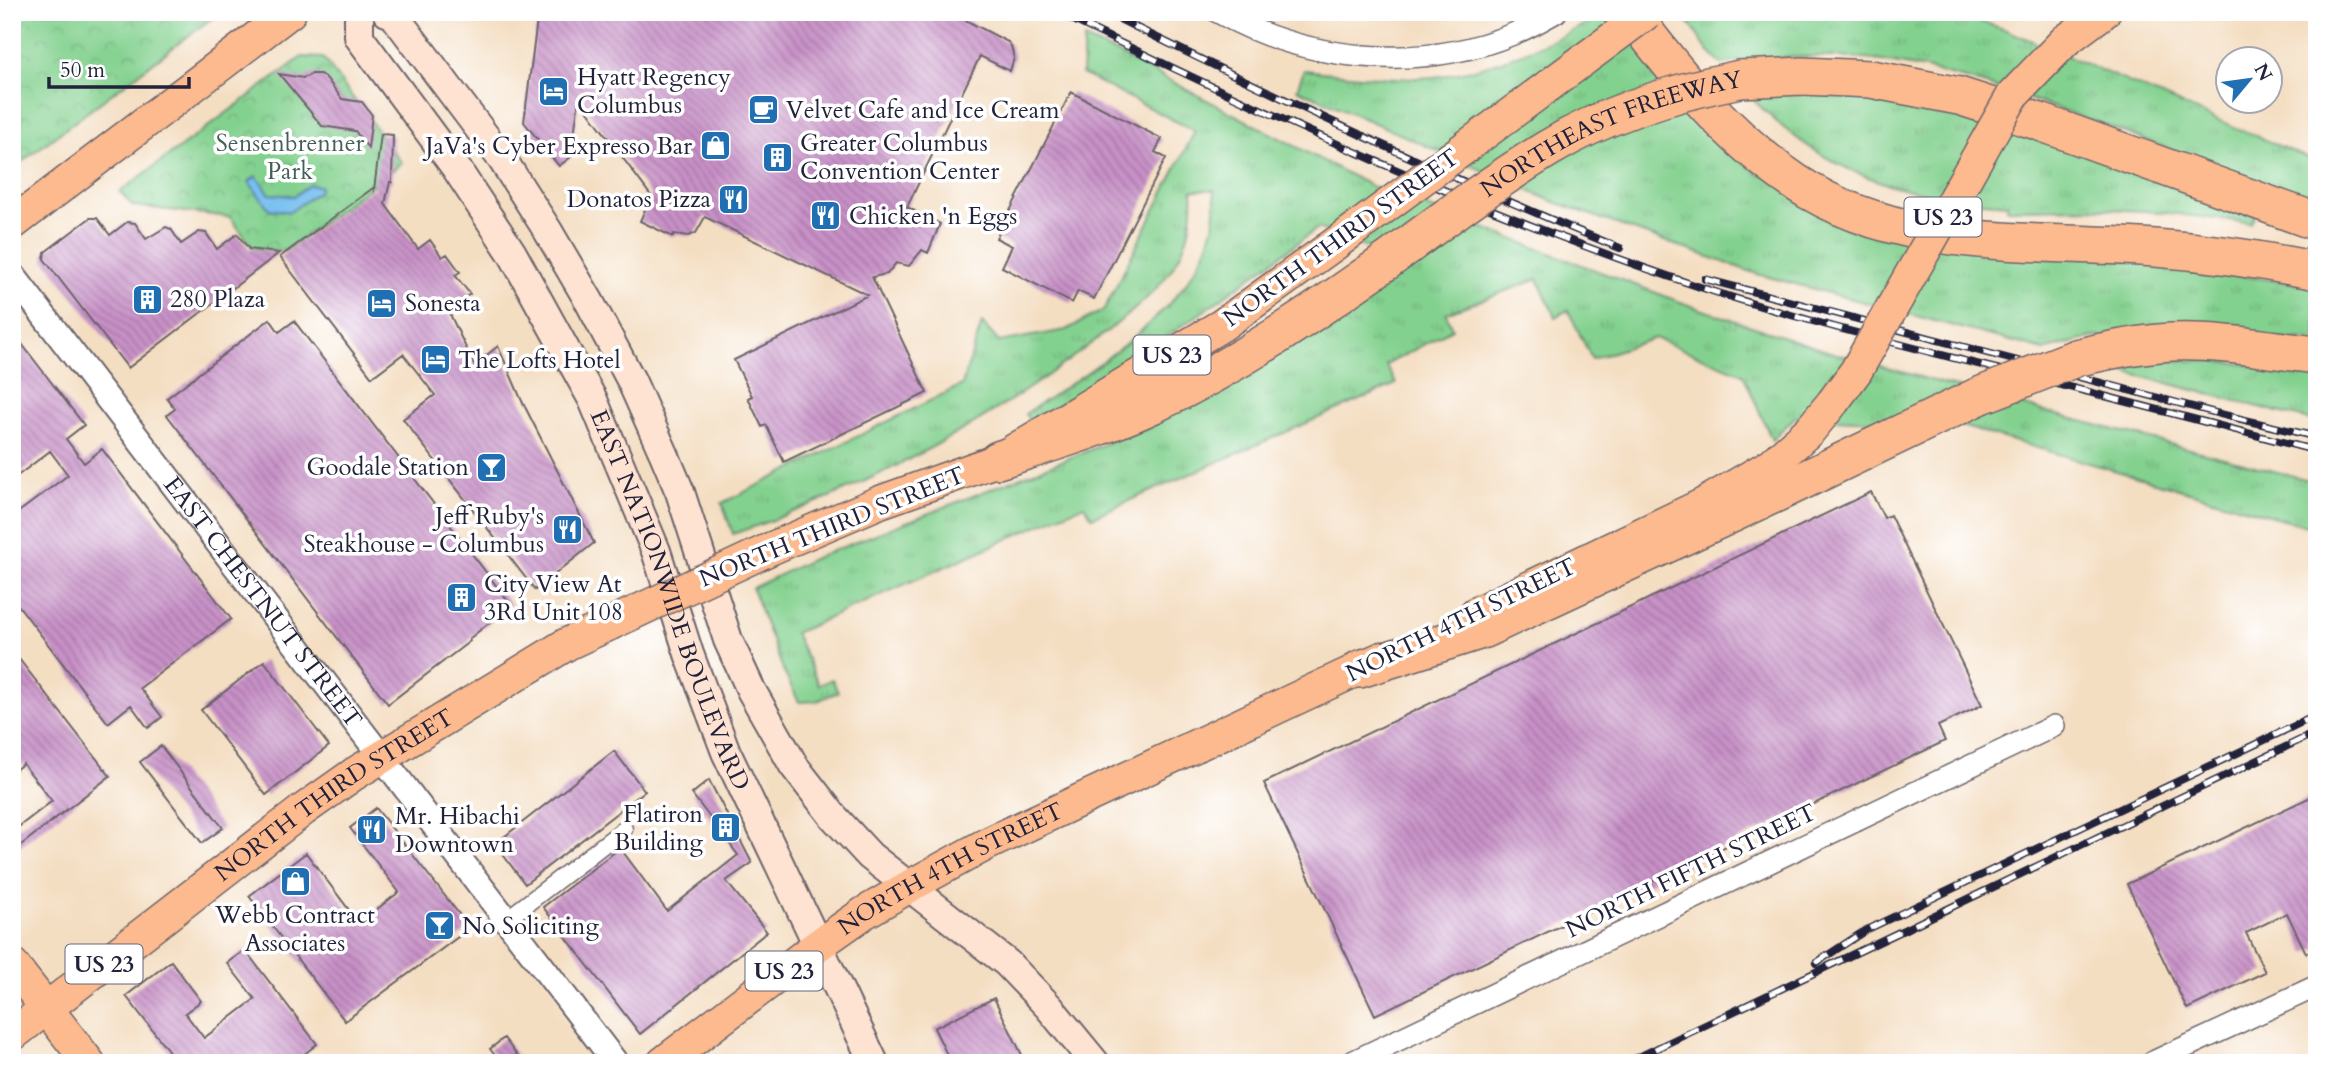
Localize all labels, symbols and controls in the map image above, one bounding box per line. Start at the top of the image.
scale bar [49,46,189,90]
north arrow [2214,46,2284,116]
text: 50 m [60,56,105,85]
text: N [2248,59,2279,86]
place label: Hyatt Regency Columbus [577,61,731,122]
street label: NORTHEAST FREEWAY [1474,62,1745,205]
hotel icon: Hyatt Regency Columbus [537,74,571,108]
cafe icon: Velvet Cafe and Ice Cream [746,93,780,127]
place label: Velvet Cafe and Ice Cream [786,94,1060,127]
park label: Sensenbrenner Park [216,127,365,188]
place label: Greater Columbus Convention Center [800,127,999,188]
shop icon: JaVa's Cyber Expresso Bar [698,129,732,163]
place label: JaVa's Cyber Expresso Bar [423,130,692,163]
building icon: Greater Columbus Convention Center [760,140,794,174]
street label: NORTH THIRD STREET [1216,141,1466,335]
restaurant icon: Donatos Pizza [717,182,751,216]
place label: Donatos Pizza [567,183,712,216]
road number: US 23 [1904,198,1982,236]
restaurant icon: Chicken 'n Eggs [809,199,843,233]
place label: Chicken 'n Eggs [849,200,1017,233]
building icon: 280 Plaza [130,282,164,316]
place label: 280 Plaza [170,283,266,316]
hotel icon: Sonesta [365,286,399,320]
place label: Sonesta [405,287,481,320]
road number: US 23 [1134,336,1210,374]
hotel icon: The Lofts Hotel [418,343,452,377]
place label: The Lofts Hotel [458,344,621,377]
street label: EAST NATIONWIDE BOULEVARD [582,405,758,795]
bar icon: Goodale Station [475,450,509,484]
place label: Goodale Station [307,451,469,484]
street label: NORTH THIRD STREET [694,459,970,595]
street label: EAST CHESTNUT STREET [156,469,370,734]
place label: Jeff Ruby's Steakhouse - Columbus [303,500,544,561]
restaurant icon: Jeff Ruby's Steakhouse - Columbus [550,513,584,547]
street label: NORTH 4TH STREET [1341,550,1581,690]
place label: City View At 3Rd Unit 108 [484,568,623,629]
building icon: City View At 3Rd Unit 108 [444,581,478,615]
street label: NORTH THIRD STREET [208,701,460,889]
street label: NORTH 4TH STREET [831,794,1068,943]
street label: NORTH FIFTH STREET [1560,796,1822,946]
place label: Flatiron Building [614,798,704,859]
place label: Mr. Hibachi Downtown [395,800,520,861]
building icon: Flatiron Building [709,811,743,845]
restaurant icon: Mr. Hibachi Downtown [355,813,389,847]
shop icon: Webb Contract Associates [278,864,312,898]
place label: Webb Contract Associates [214,899,375,960]
bar icon: No Soliciting [422,909,456,943]
place label: No Soliciting [462,910,599,943]
road number: US 23 [66,945,142,984]
road number: US 23 [746,952,822,990]

